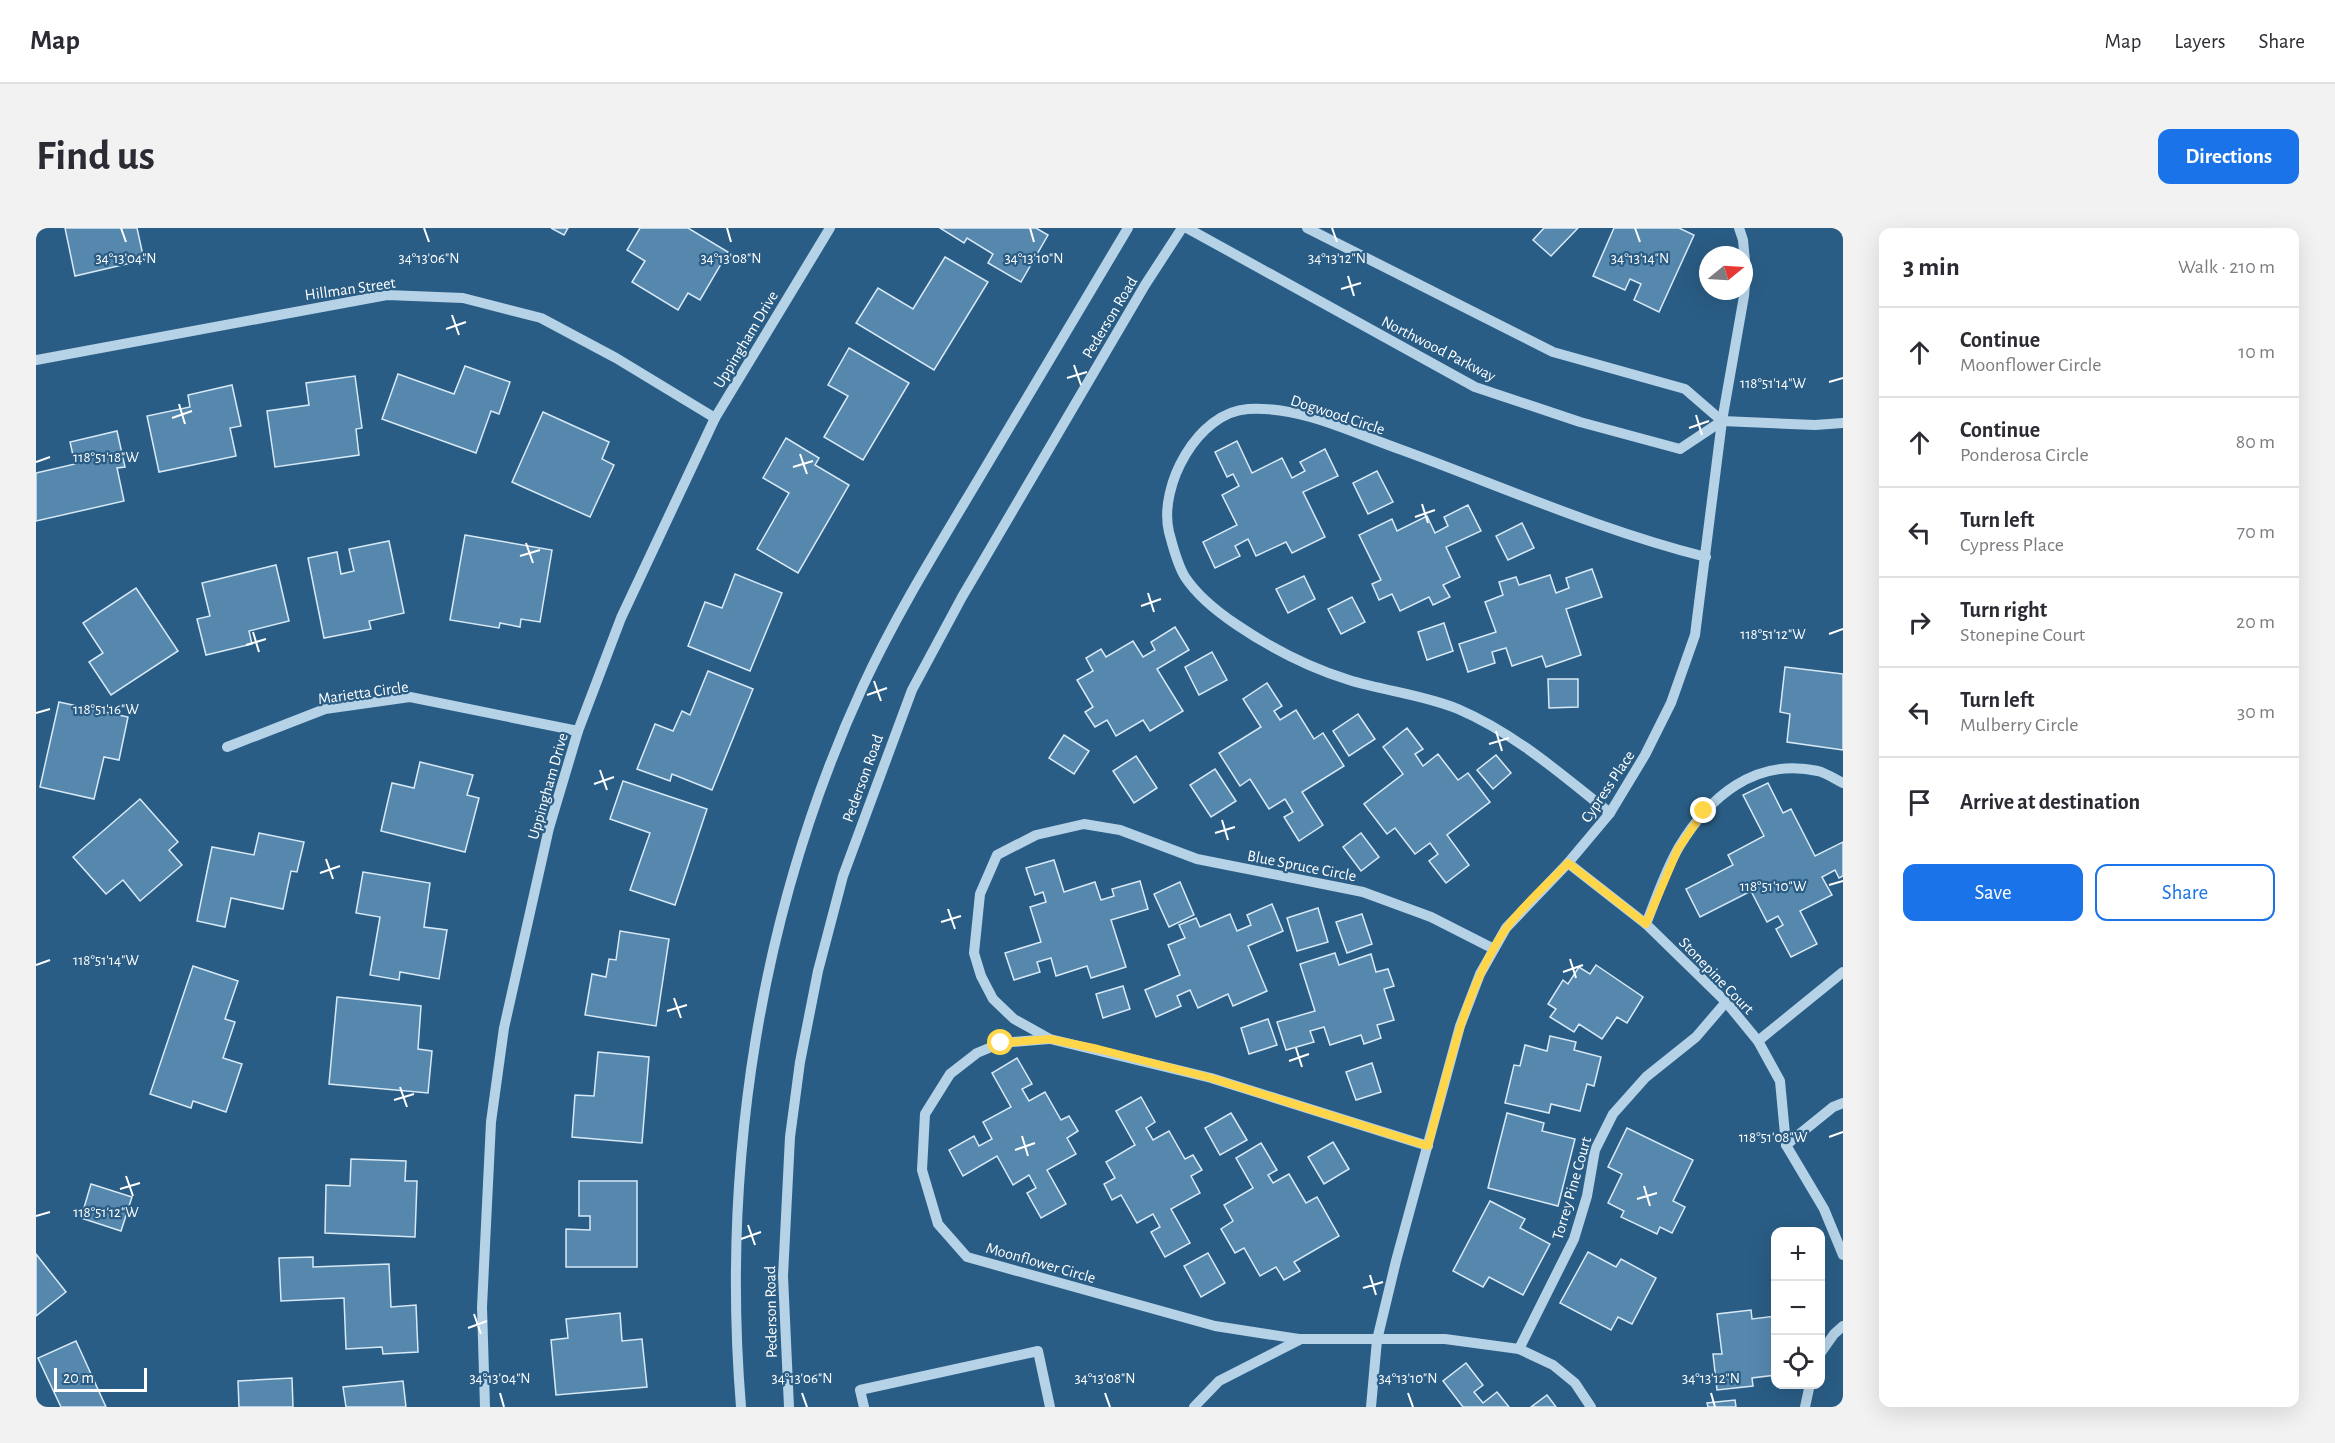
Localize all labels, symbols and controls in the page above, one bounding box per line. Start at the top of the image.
text: Map [30,27,80,55]
text: Map [2105,31,2141,52]
text: Layers [2174,31,2225,52]
text: Share [2258,31,2305,52]
button: Directions [2158,129,2299,184]
text: Find us [36,135,155,177]
north arrow [1699,246,1753,300]
text: 34°13'04"N [95,251,157,266]
text: 34°13'06"N [398,251,460,266]
text: 34°13'08"N [700,251,762,266]
text: 34°13'10"N [1004,251,1064,266]
text: 34°13'12"N [1308,251,1366,266]
text: 34°13'14"N [1611,251,1669,266]
text: 3 min [1903,254,1960,280]
text: Walk · 210 m [2178,257,2275,277]
street label: Pederson Road [1079,274,1140,361]
street label: Hillman Street [304,275,396,303]
street label: Uppingham Drive [711,288,781,391]
street label: Northwood Parkway [1378,313,1498,386]
text: Continue [1960,329,2040,351]
icon: ahead [1903,336,1936,369]
text: 10 m [2238,342,2275,362]
text: Moonflower Circle [1960,355,2102,375]
text: 118°51'14"W [1740,376,1807,391]
street label: Dogwood Circle [1289,392,1387,438]
text: Continue [1960,419,2040,441]
icon: ahead [1903,426,1936,459]
text: 80 m [2236,432,2275,452]
text: Ponderosa Circle [1960,445,2089,465]
text: 118°51'18"W [73,450,140,465]
text: Turn left [1960,509,2034,531]
icon: left [1903,516,1936,549]
text: 70 m [2237,522,2275,542]
text: Cypress Place [1960,535,2064,555]
text: Turn right [1960,599,2047,621]
icon: right [1903,606,1936,639]
text: 20 m [2236,612,2275,632]
text: Stonepine Court [1960,625,2085,645]
text: 118°51'12"W [1740,627,1806,642]
street label: Marietta Circle [317,679,409,707]
text: Turn left [1960,689,2034,711]
icon: left [1903,696,1936,729]
text: 118°51'16"W [73,702,139,717]
text: 30 m [2237,702,2275,722]
text: Mulberry Circle [1960,715,2079,735]
street label: Uppingham Drive [525,731,571,841]
street label: Pederson Road [840,732,886,824]
street label: Cypress Place [1578,748,1639,826]
icon: arrive [1903,786,1936,819]
text: Arrive at destination [1960,791,2140,813]
route end [1690,797,1716,823]
street label: Blue Spruce Circle [1246,848,1358,884]
button: Save [1903,864,2083,921]
button: Share [2095,864,2275,921]
text: 118°51'10"W [1740,879,1807,894]
street label: Stonepine Court [1676,934,1757,1017]
text: 118°51'14"W [73,953,140,968]
route start [987,1029,1013,1055]
text: 118°51'08"W [1739,1130,1808,1145]
street label: Torrey Pine Court [1550,1135,1595,1242]
text: 118°51'12"W [73,1205,139,1220]
map controls [1771,1227,1825,1389]
button: + [1771,1227,1825,1281]
street label: Moonflower Circle [984,1240,1097,1286]
street label: Pederson Road [762,1266,780,1358]
button: − [1771,1281,1825,1335]
button: locate [1771,1335,1825,1389]
scale bar [54,1365,147,1392]
text: 20 m [63,1370,94,1386]
text: 34°13'04"N [469,1371,531,1386]
text: 34°13'06"N [771,1371,833,1386]
text: 34°13'08"N [1074,1371,1136,1386]
text: 34°13'10"N [1378,1371,1438,1386]
text: 34°13'12"N [1682,1371,1740,1386]

